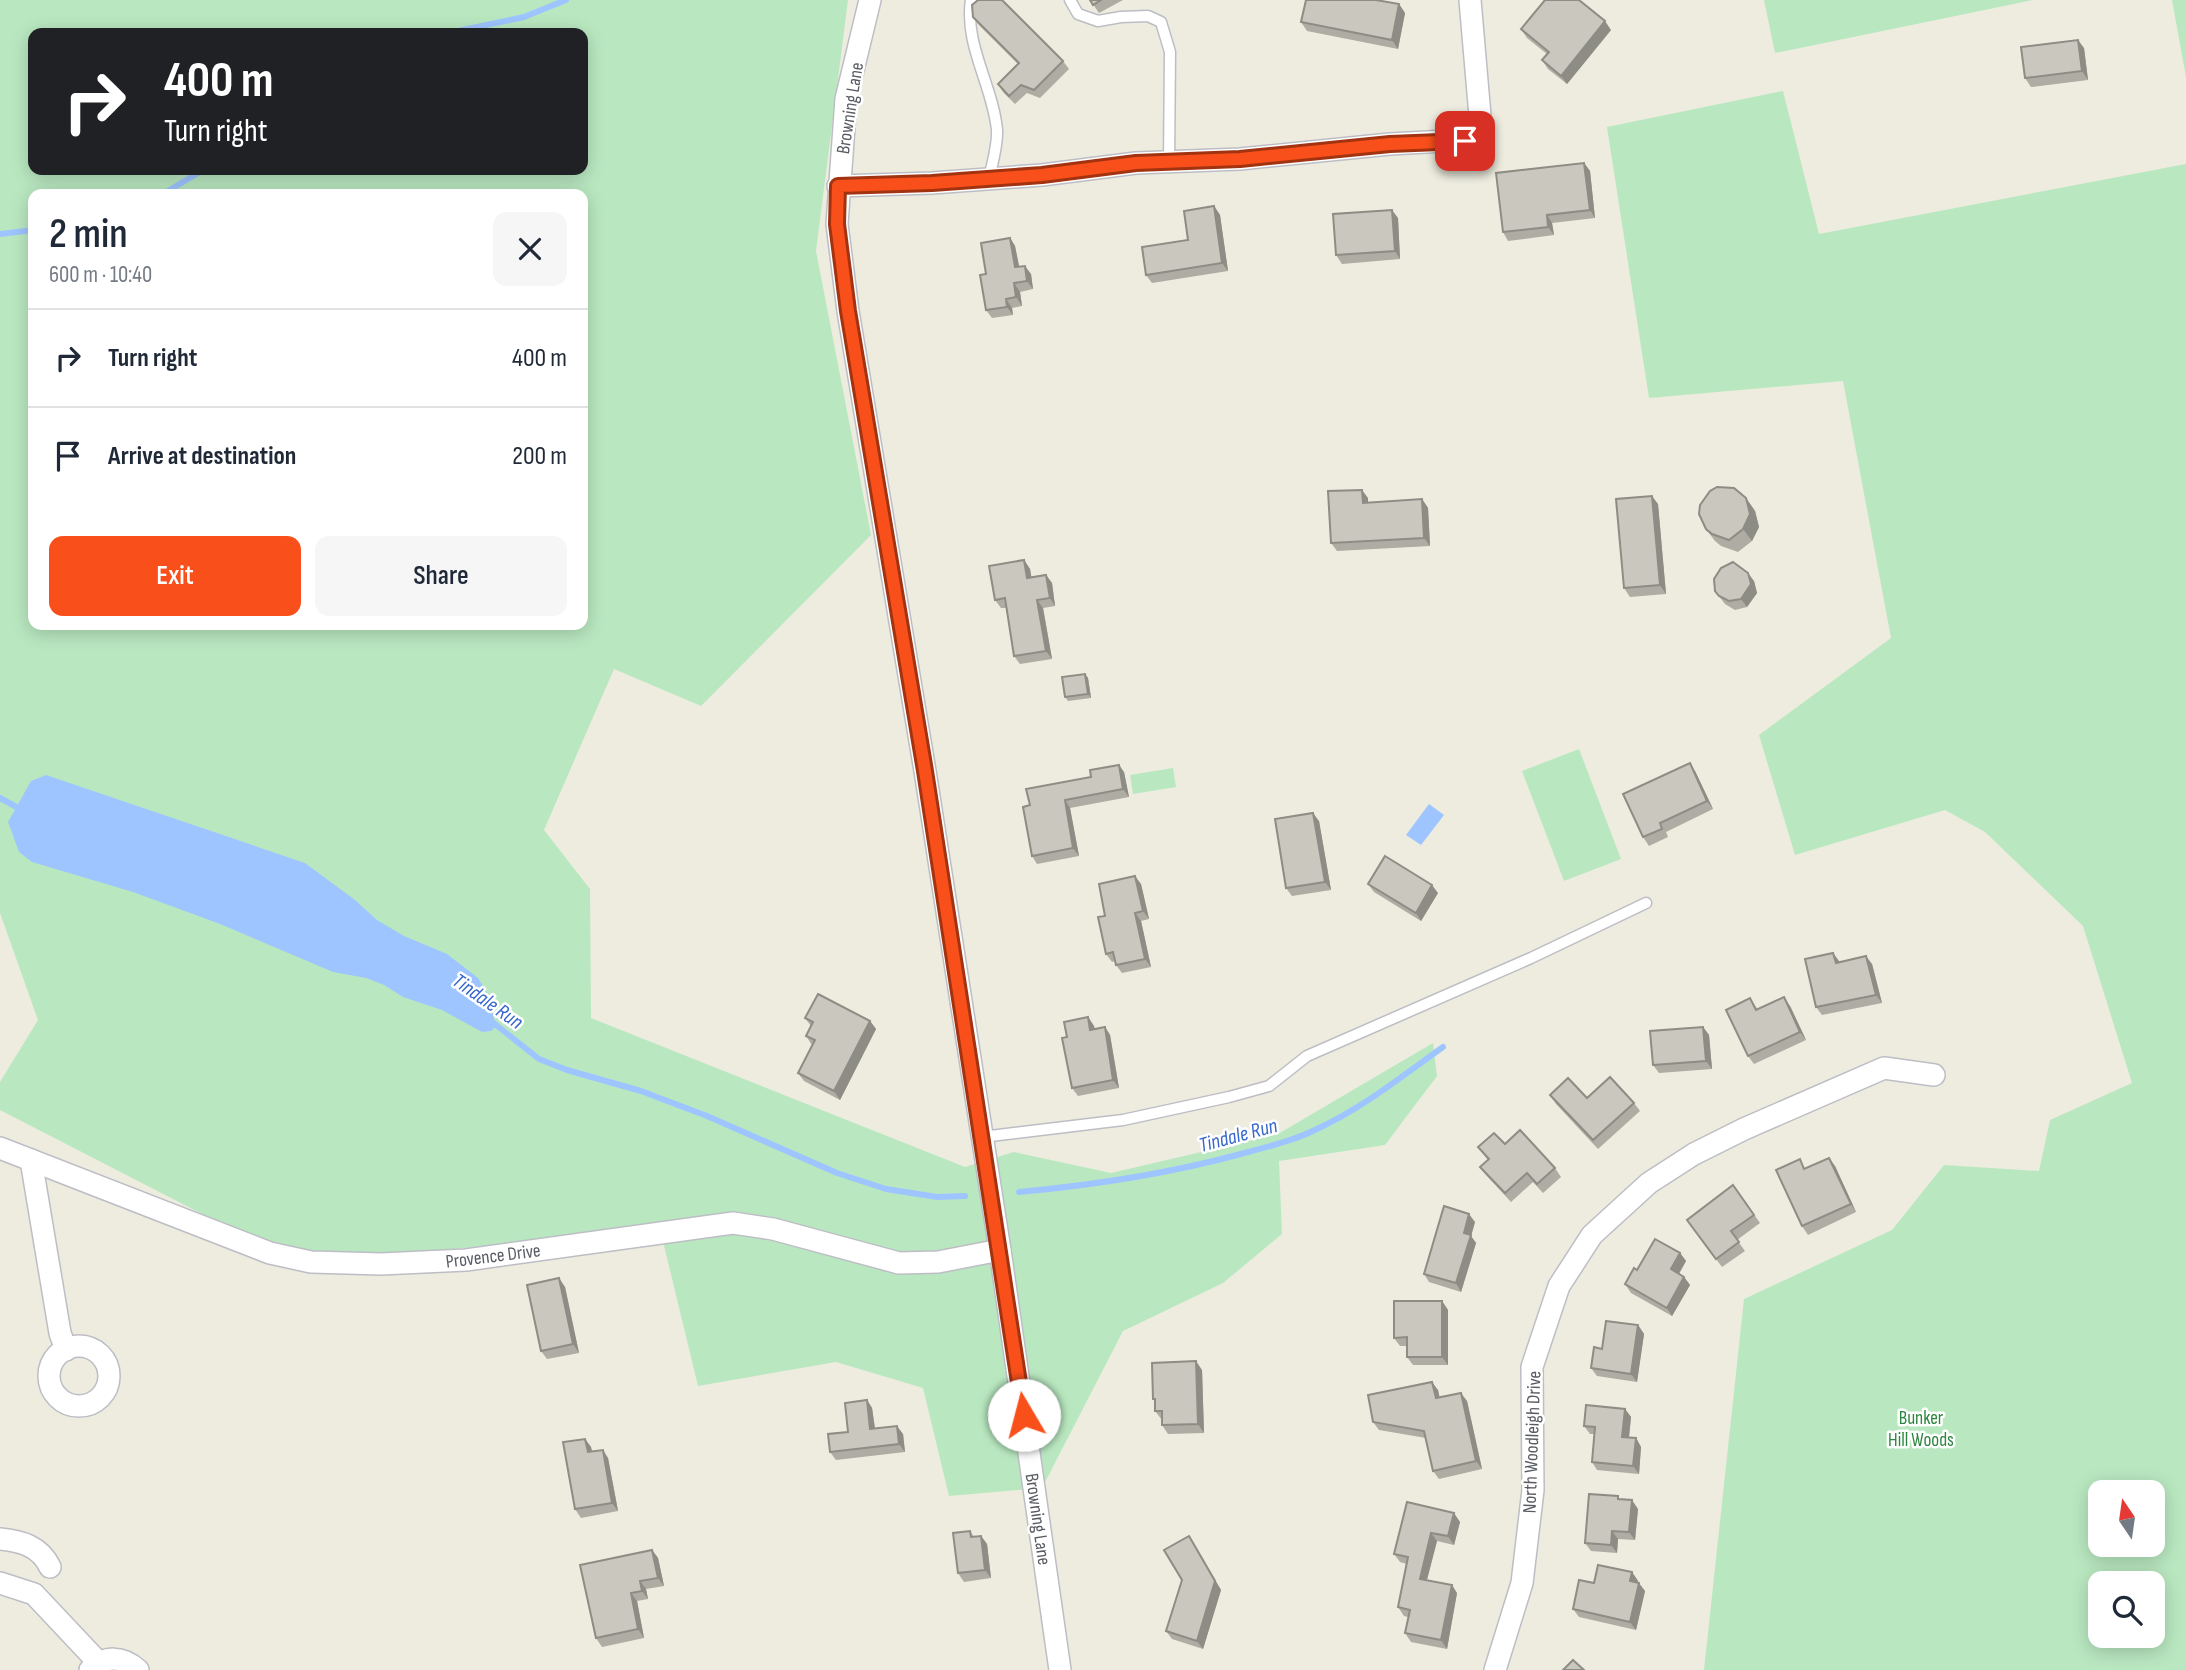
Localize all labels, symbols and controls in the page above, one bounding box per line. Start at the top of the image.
text: 400 m [164,52,274,111]
icon: right [49,56,140,147]
street label: Browning Lane [832,61,869,156]
pin [1435,111,1495,171]
text: Turn right [164,112,268,151]
icon: arrive [1446,122,1484,160]
text: 2 min [49,209,128,260]
button: close [493,212,567,286]
text: 600 m · 10:40 [49,261,152,289]
icon: right [49,339,87,377]
text: Turn right [108,343,197,374]
text: 400 m [512,343,567,374]
icon: arrive [49,437,87,475]
text: Arrive at destination [108,441,296,472]
text: 200 m [512,441,567,472]
button: Exit [49,536,301,616]
button: Share [315,536,567,616]
water label: Tindale Run [448,968,528,1035]
water label: Tindale Run [1196,1113,1280,1158]
street label: Provence Drive [445,1239,542,1274]
street label: North Woodleigh Drive [1519,1370,1546,1514]
position arrow [987,1378,1061,1452]
park label: Bunker Hill Woods [1888,1407,1954,1452]
street label: Browning Lane [1020,1472,1055,1567]
north arrow [2088,1480,2165,1558]
map controls [2088,1480,2165,1648]
button: search [2088,1571,2165,1648]

